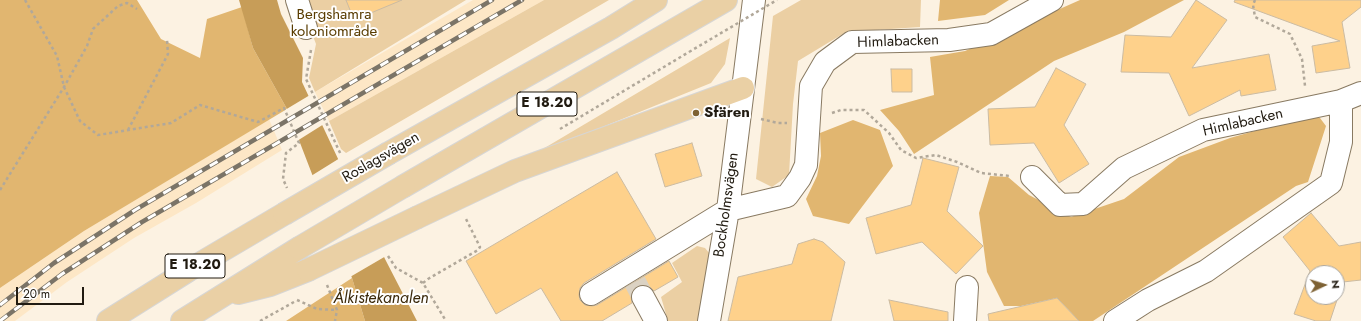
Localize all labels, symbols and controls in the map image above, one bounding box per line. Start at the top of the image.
park label: Bergshamra koloniområde [291,6,377,41]
street label: Himlabacken [857,32,939,52]
road number: E 18.20 [517,92,577,116]
place label: Sfären [704,104,750,122]
street label: Himlabacken [1201,105,1285,141]
marker: Sfären [691,108,701,118]
street label: Roslagsvägen [339,129,423,187]
street label: Bockholmsvägen [711,151,743,259]
road number: E 18.20 [165,254,225,278]
north arrow [1305,265,1345,305]
scale bar [18,279,86,305]
text: N [1328,279,1344,289]
text: 20 m [23,285,50,303]
water label: Ålkistekanalen [333,289,429,309]

